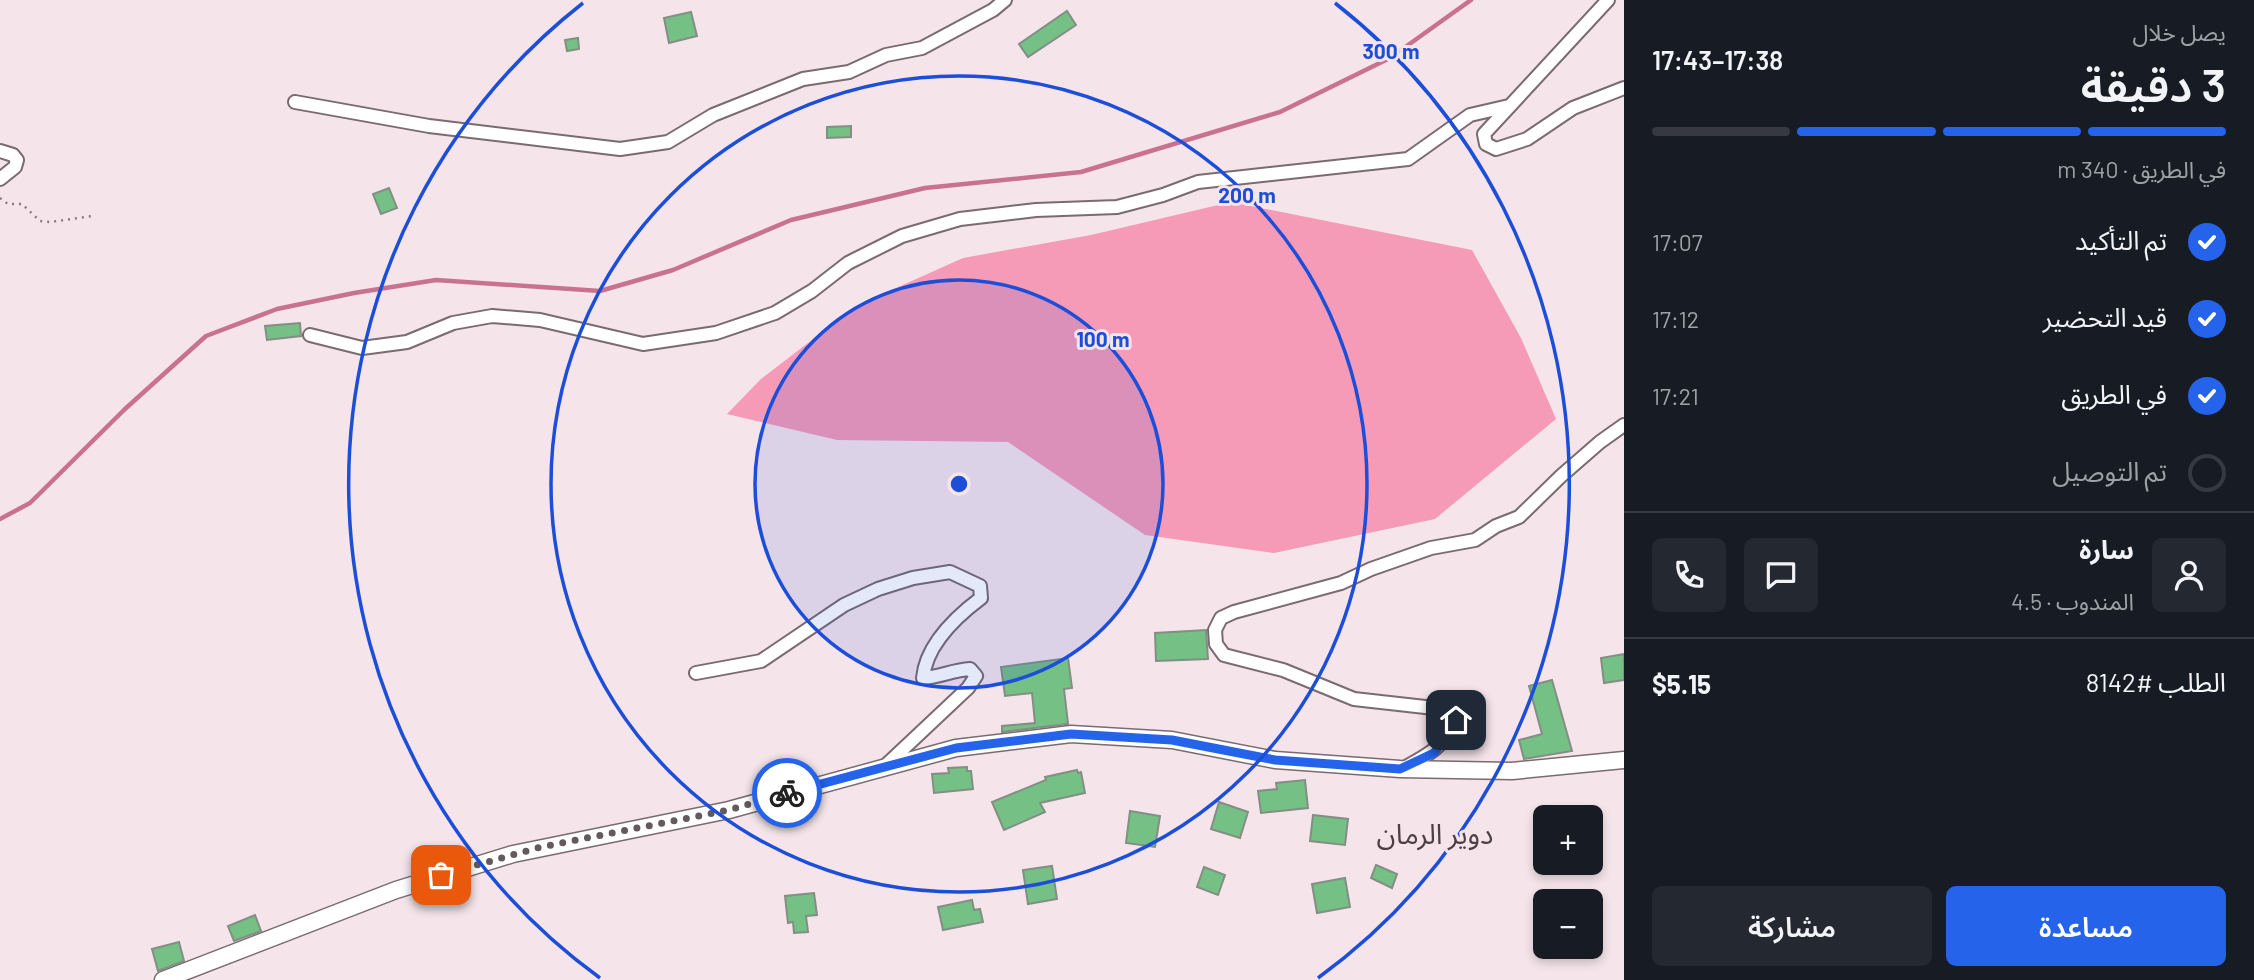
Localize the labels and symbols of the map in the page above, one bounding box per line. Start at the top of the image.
text: 300 m [1362,38,1420,63]
text: 200 m [1218,182,1276,207]
text: 100 m [1076,326,1130,351]
centre of rings [947,472,971,496]
pin [1426,690,1486,750]
courier [752,758,822,828]
district label: دوير الرمان [1377,816,1493,851]
pin [411,845,471,905]

